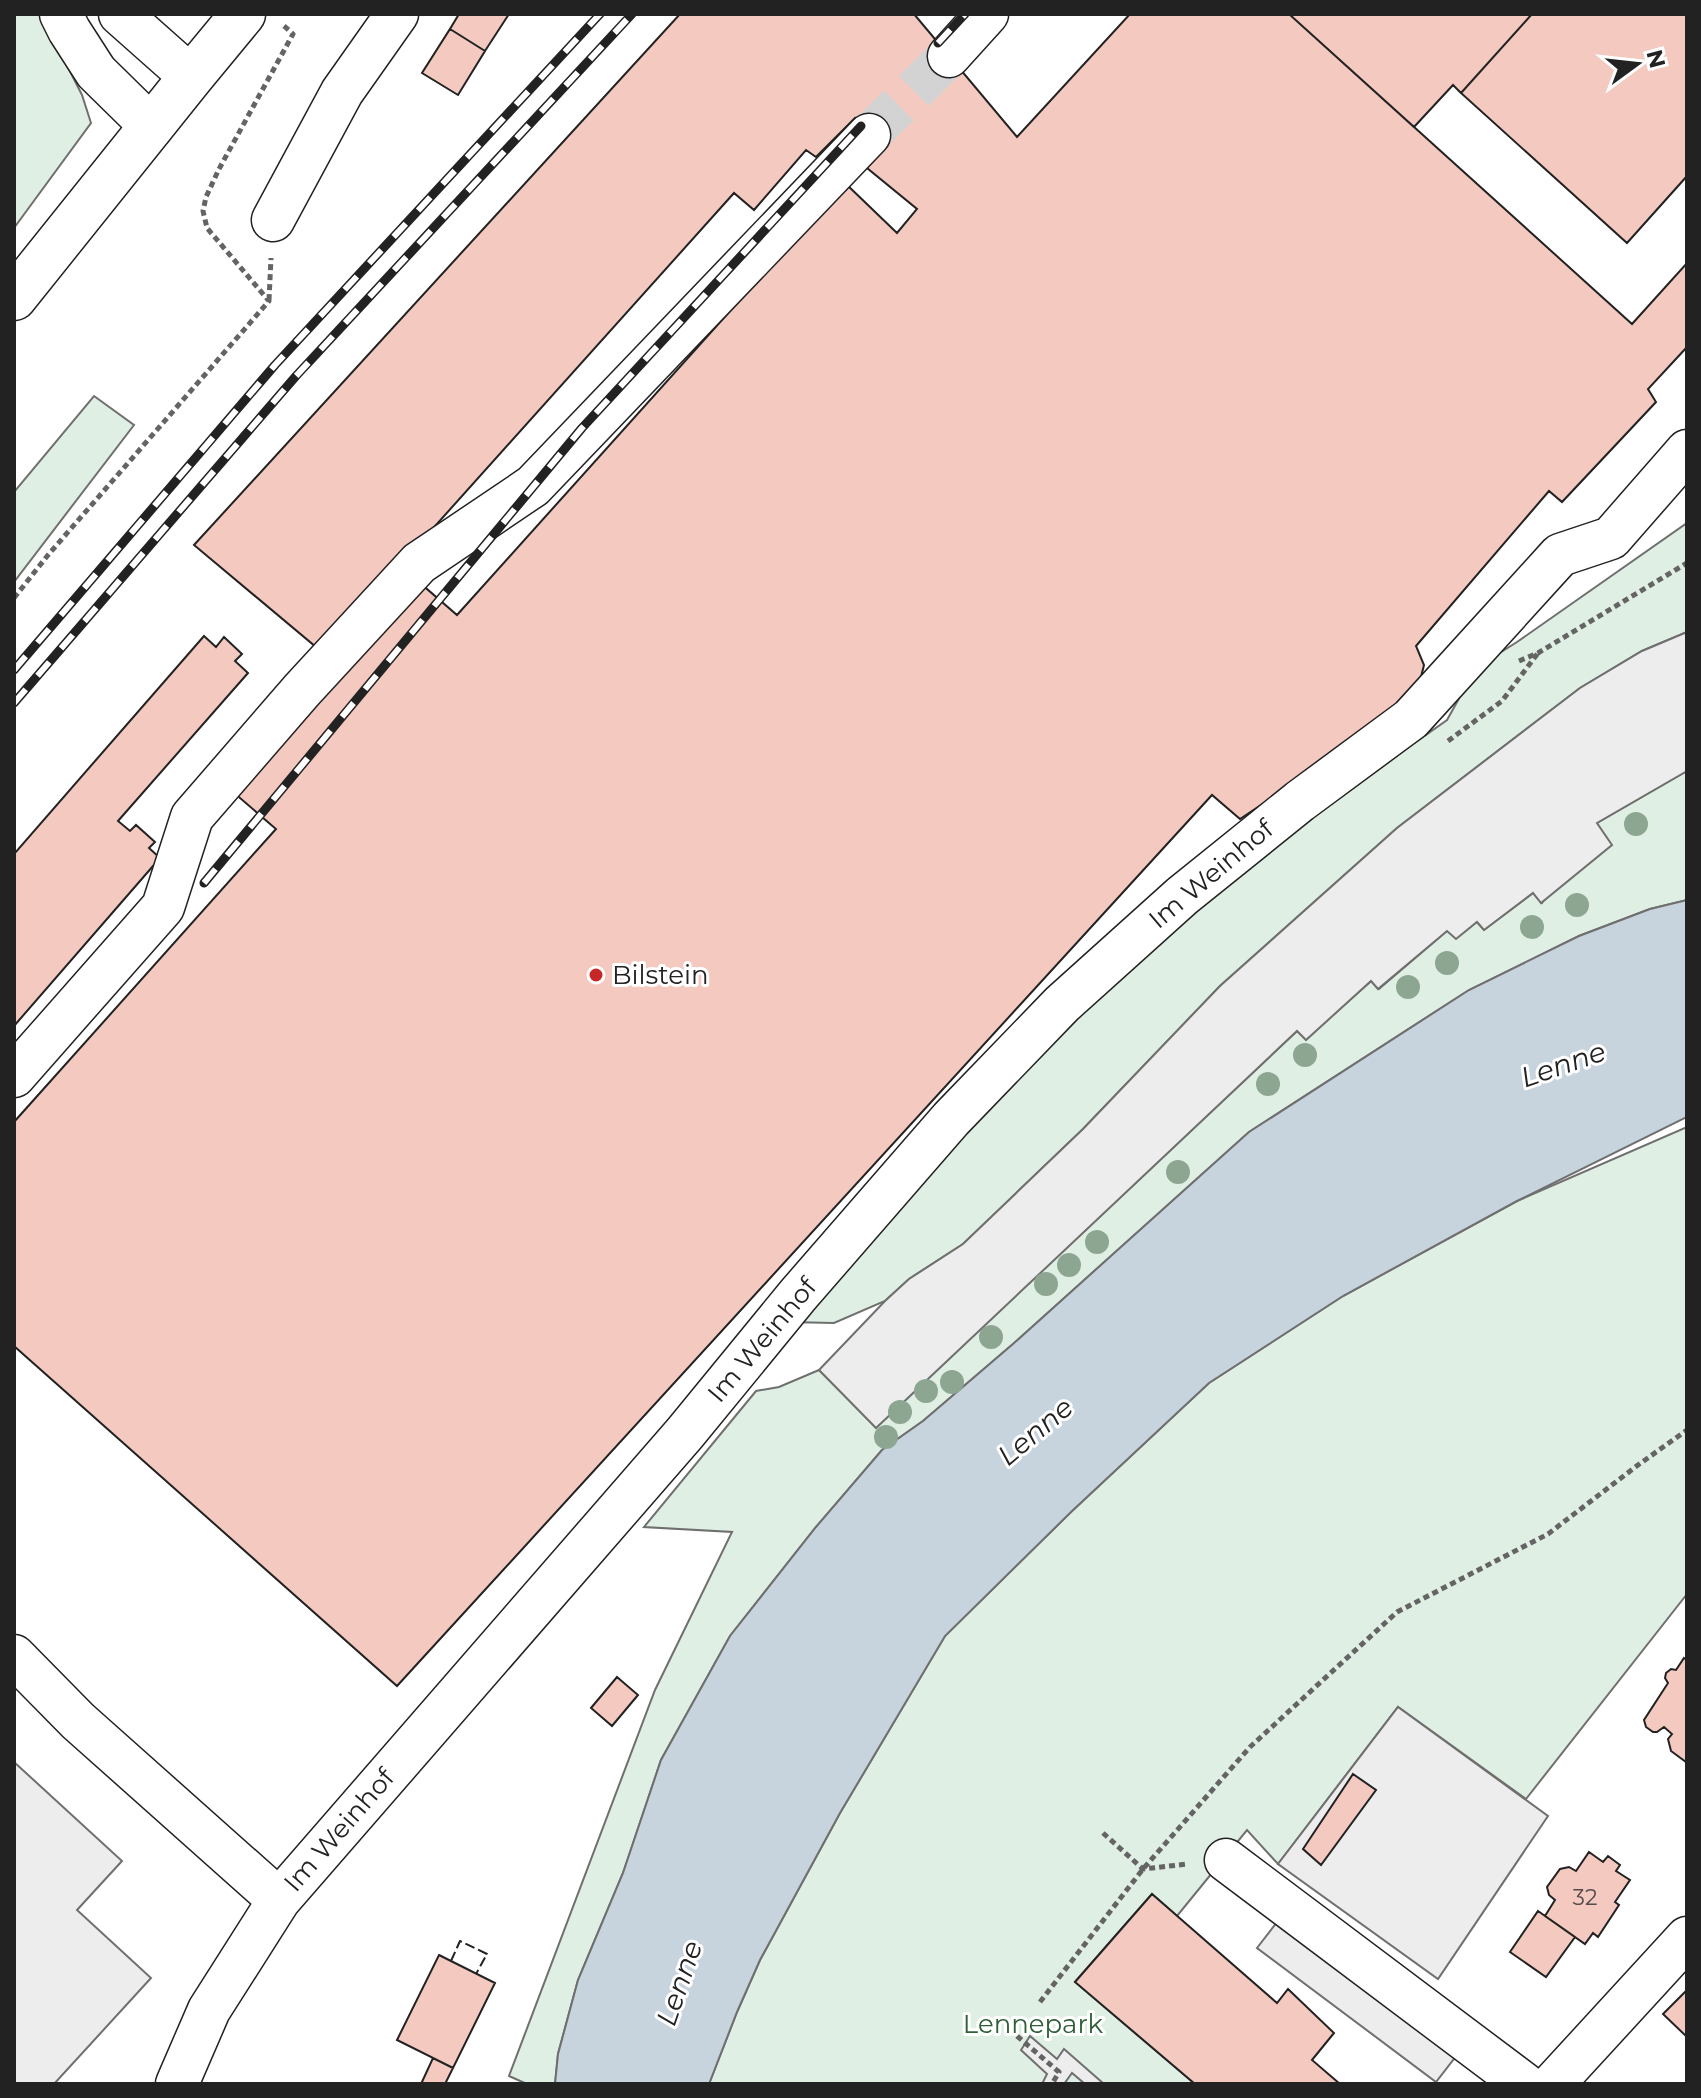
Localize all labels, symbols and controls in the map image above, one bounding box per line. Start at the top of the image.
north arrow [1597,24,1677,104]
text: N [1640,47,1671,71]
street label: Im Weinhof [1142,812,1281,935]
place label: Bilstein [612,959,709,991]
marker: Bilstein [587,966,605,984]
water label: Lenne [1516,1034,1610,1094]
street label: Im Weinhof [701,1270,824,1409]
water label: Lenne [990,1390,1080,1472]
street label: Im Weinhof [277,1761,402,1898]
house number: 32 [1573,1884,1597,1911]
water label: Lenne [649,1936,709,2030]
park label: Lennepark [963,2008,1104,2040]

